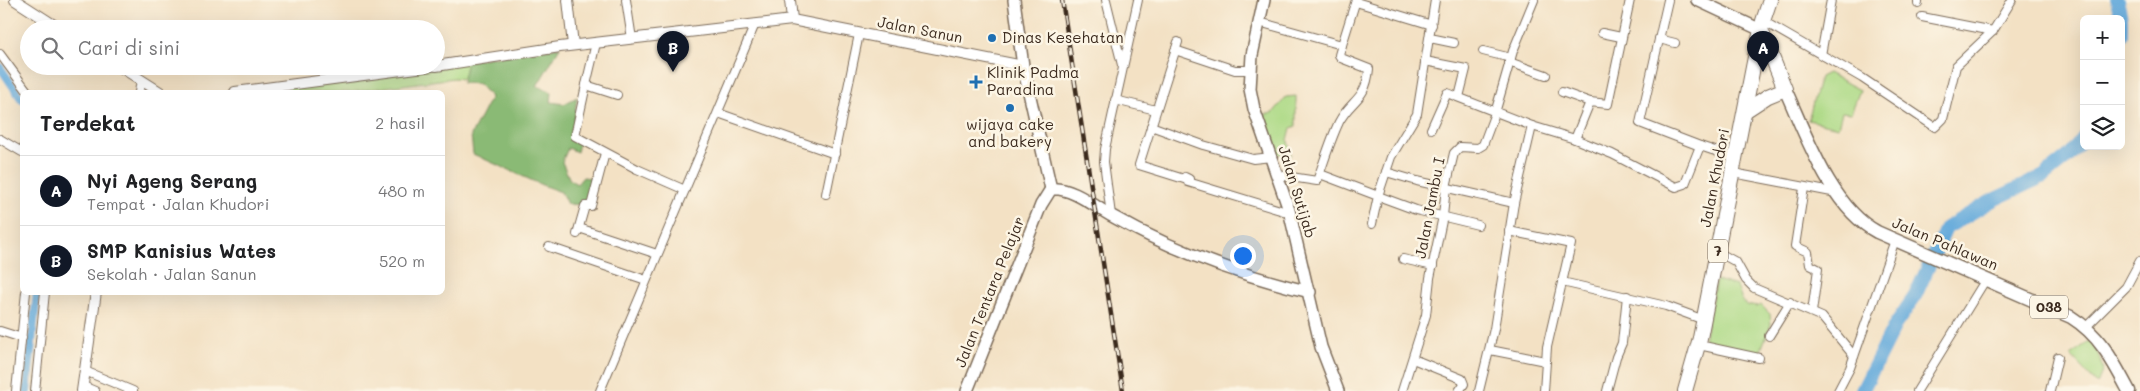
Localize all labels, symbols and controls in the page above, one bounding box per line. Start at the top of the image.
street label: Jalan Sanun [876,11,965,47]
map controls [2080,15,2125,150]
button: + [2080,15,2125,60]
search box [20,20,445,75]
place label: Dinas Kesehatan [1002,27,1124,47]
pin: B [657,31,689,72]
pin: A [1747,31,1779,72]
marker: Dinas Kesehatan [986,32,998,44]
icon: search [38,34,66,62]
text: Cari di sini [78,35,180,60]
button: − [2080,60,2125,105]
place label: Klinik Padma Paradina [987,62,1079,99]
marker: Klinik Padma Paradina [969,75,983,89]
marker: wijaya cake and bakery [1004,102,1016,114]
button: layers [2080,105,2125,150]
text: Terdekat [40,109,135,136]
text: 2 hasil [375,112,425,133]
place label: wijaya cake and bakery [966,114,1054,151]
street label: Jalan Khudori [1695,127,1733,229]
street label: Jalan Sutijab [1274,143,1321,240]
street label: Jalan Jambu I [1409,155,1449,260]
text: Nyi Ageng Serang [87,168,257,193]
text: A [50,180,62,201]
text: 480 m [378,180,425,201]
text: Tempat · Jalan Khudori [87,193,269,214]
street label: Jalan Pahlawan [1889,212,2001,274]
street label: Jalan Tentara Pelajar [950,213,1028,370]
text: SMP Kanisius Wates [87,238,276,263]
road number: 7 [1708,240,1728,262]
your location [1230,243,1256,269]
text: B [51,250,61,271]
text: 520 m [379,250,425,271]
text: Sekolah · Jalan Sanun [87,263,256,284]
road number: 038 [2030,296,2068,318]

